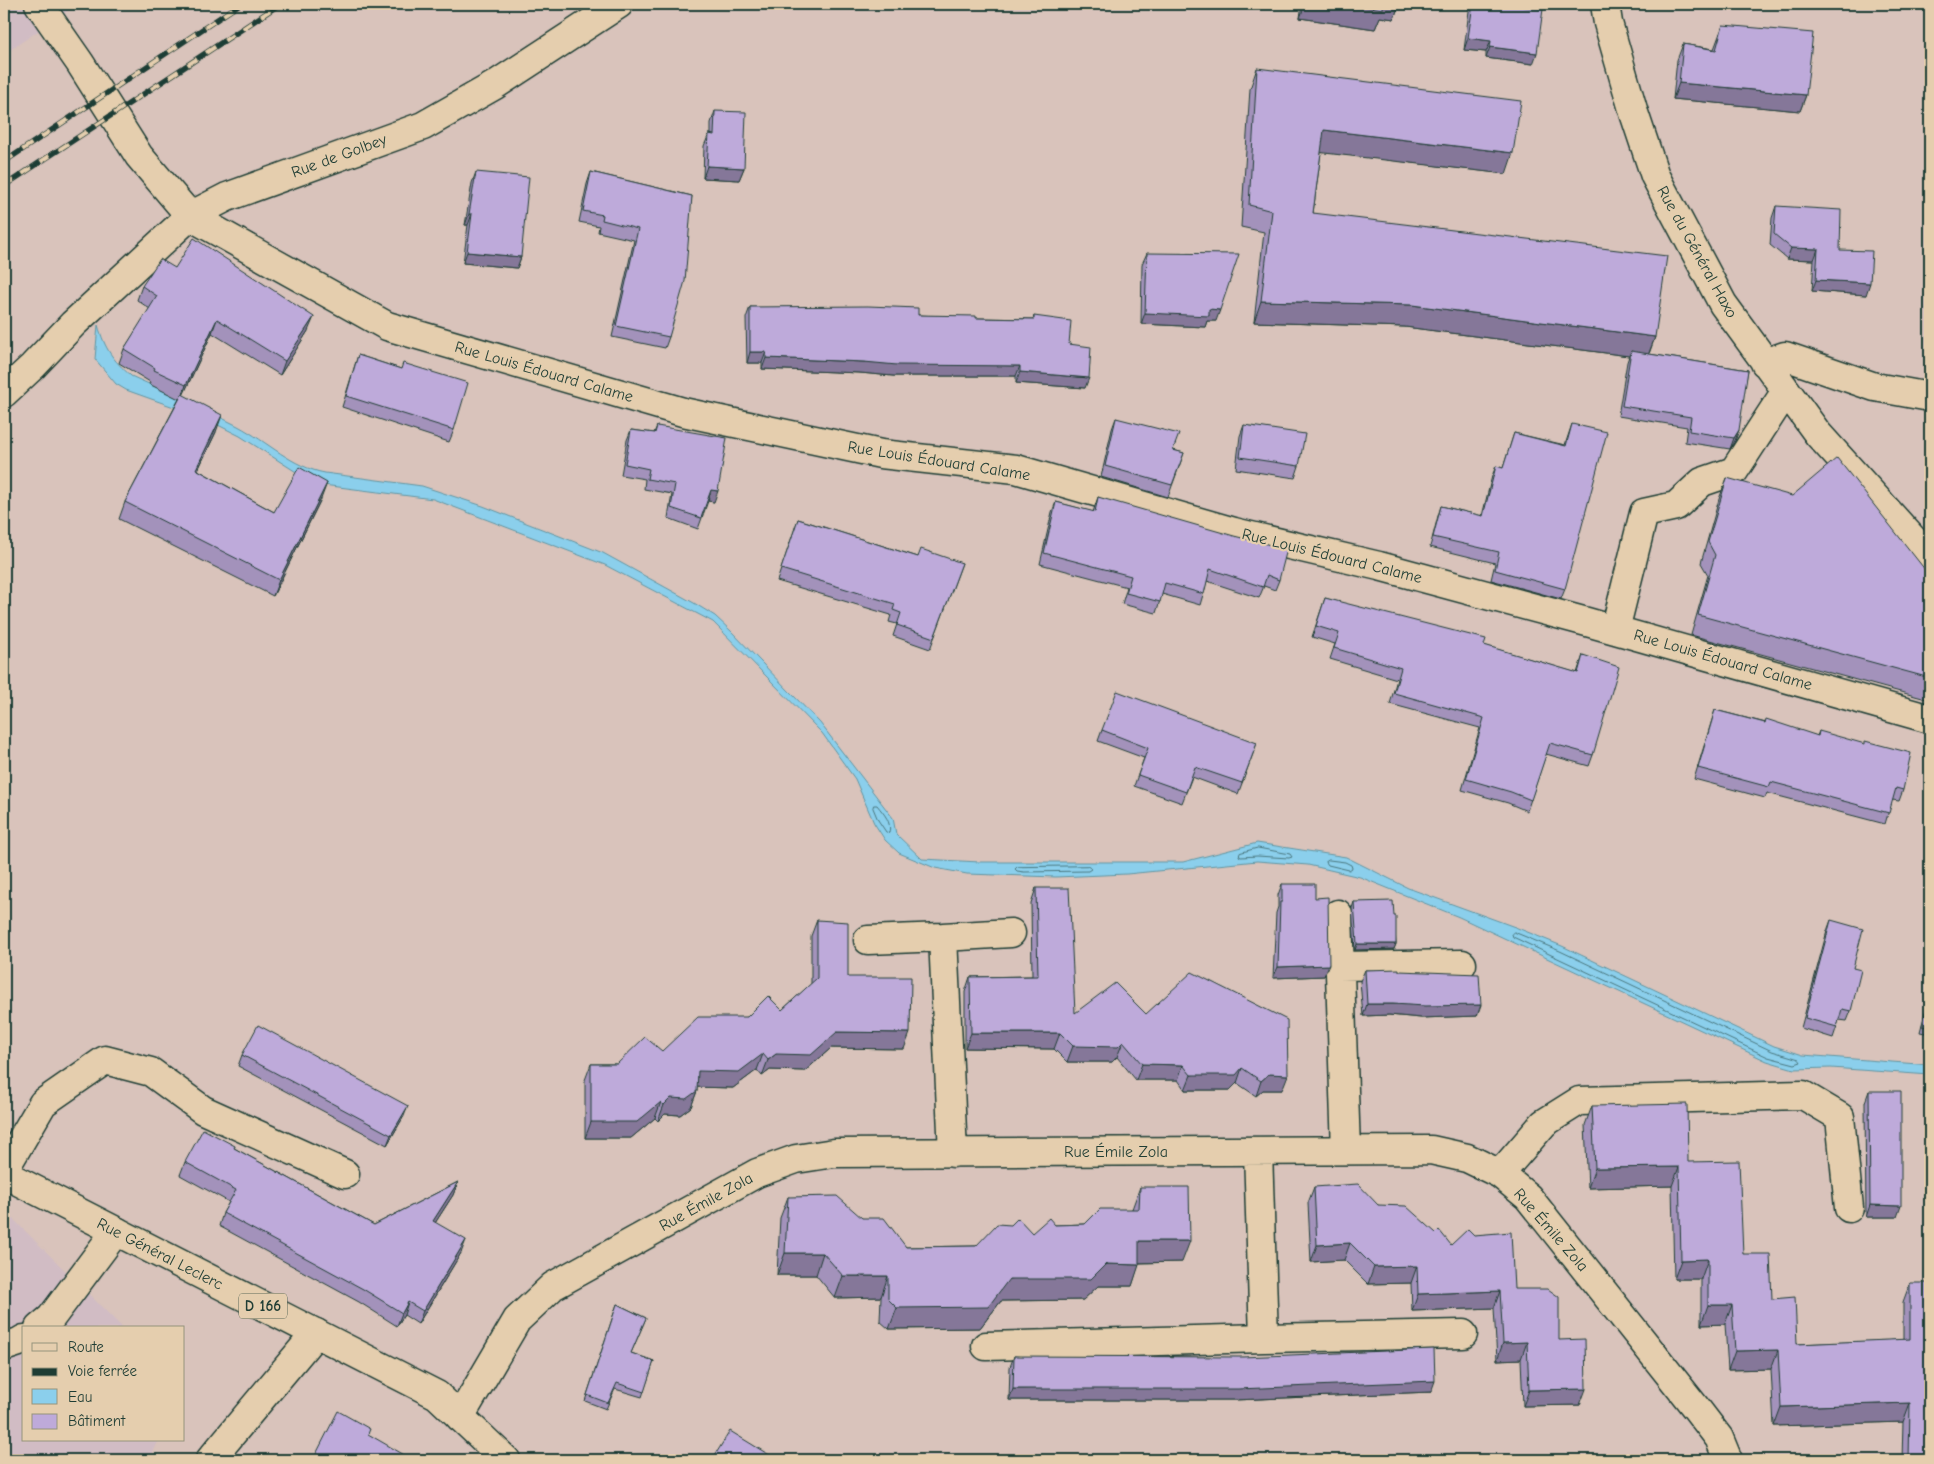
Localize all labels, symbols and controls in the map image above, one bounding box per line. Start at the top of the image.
street label: Rue de Golbey [289,130,390,182]
street label: Rue du Général Haxo [1653,183,1741,321]
street label: Rue Louis Édouard Calame [453,337,636,406]
street label: Rue Louis Édouard Calame [846,437,1032,484]
street label: Rue Louis Édouard Calame [1240,524,1424,587]
street label: Rue Louis Édouard Calame [1632,625,1815,694]
street label: Rue Émile Zola [1064,1142,1168,1161]
street label: Rue Émile Zola [656,1168,756,1235]
street label: Rue Émile Zola [1510,1184,1593,1275]
street label: Rue Général Leclerc [94,1214,226,1294]
road number: D 166 [239,1294,287,1318]
legend [22,1326,185,1442]
text: Route [68,1338,104,1356]
text: Voie ferrée [68,1362,137,1380]
text: Eau [68,1388,92,1406]
text: Bâtiment [68,1412,126,1430]

